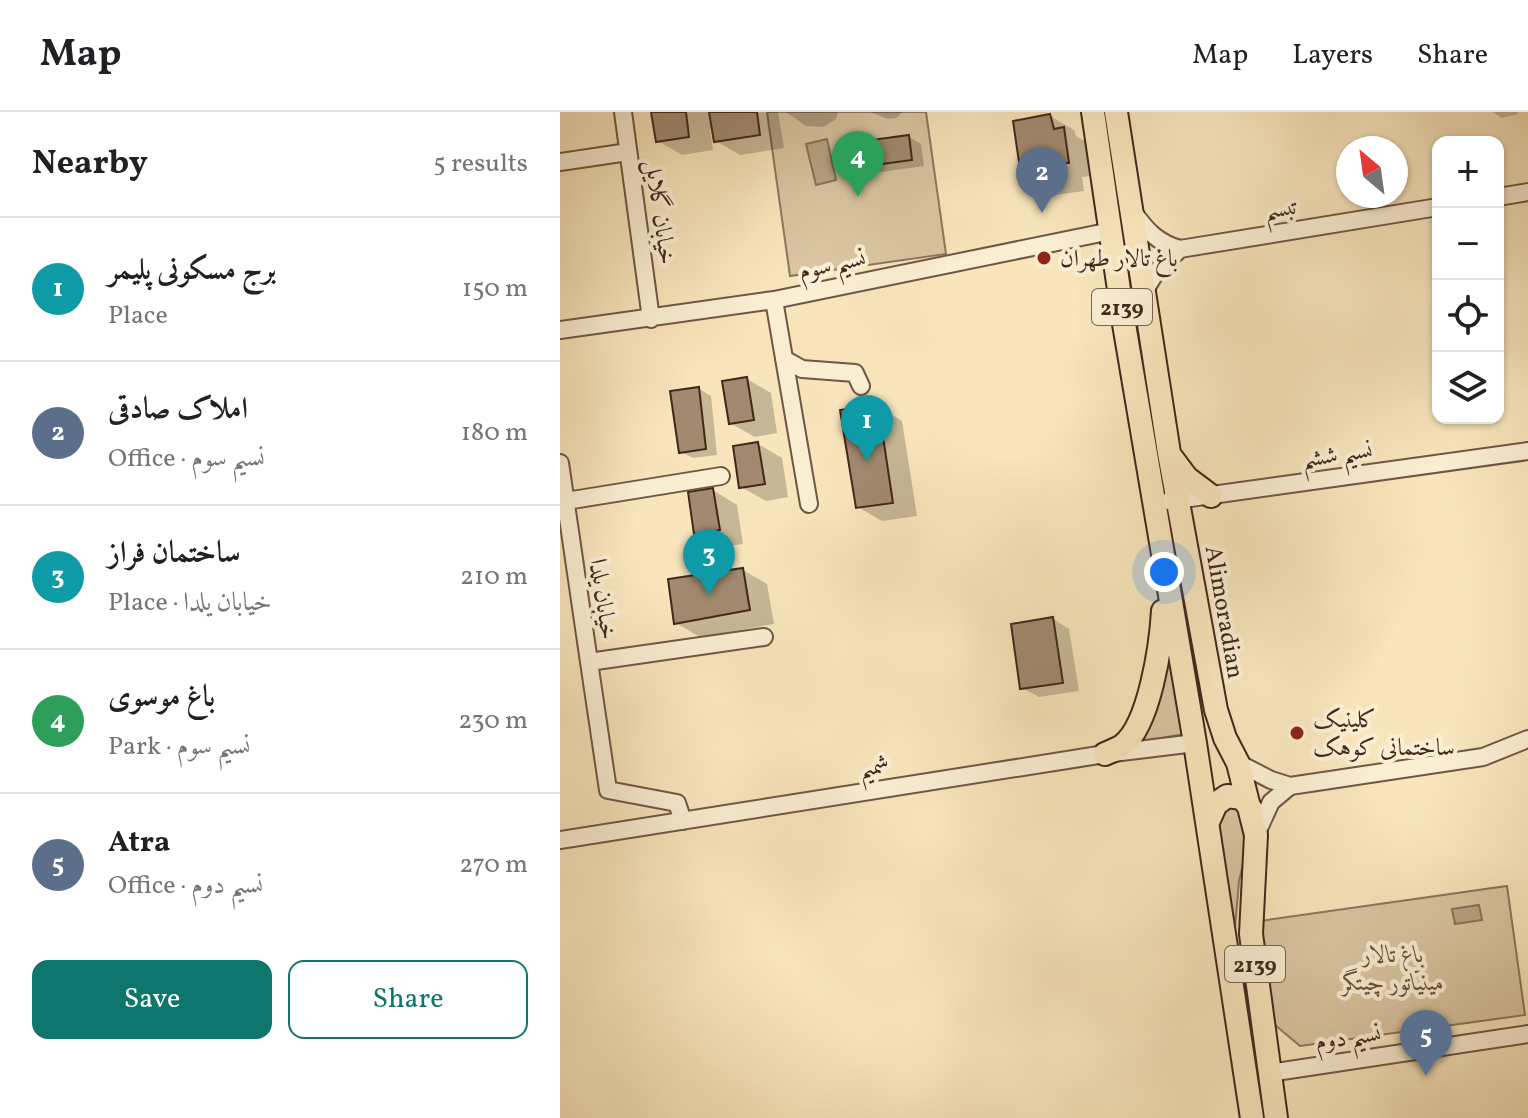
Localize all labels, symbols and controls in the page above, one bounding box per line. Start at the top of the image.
text: Map [40,29,121,82]
text: Map [1192,36,1248,75]
text: Layers [1292,36,1373,75]
text: Share [1417,36,1488,75]
pin: 4 [832,131,884,197]
north arrow [1336,136,1408,208]
map controls [1432,136,1504,424]
button: + [1432,136,1504,208]
text: Nearby [32,141,148,188]
text: 5 results [433,146,528,182]
pin: 2 [1016,147,1068,213]
street label: خیابان گلایل [635,158,683,267]
street label: تبسم [1262,190,1302,234]
button: − [1432,208,1504,280]
street label: نسیم سوم [796,242,870,295]
place label: باغ تالار طهران [1060,243,1178,278]
marker: باغ تالار طهران [1035,249,1053,267]
text: برج مسکونی پلیمر [108,250,276,292]
text: 1 [53,271,63,307]
text: 150 m [462,271,528,307]
button: locate [1432,280,1504,352]
road number: 2139 [1092,289,1152,325]
text: Place [108,298,168,334]
button: layers [1432,352,1504,424]
text: املاک صادقی [108,389,248,431]
pin: 1 [841,395,893,461]
text: 2 [51,415,65,451]
text: 180 m [461,415,528,451]
street label: نسیم ششم [1299,434,1376,483]
text: Office · نسیم سوم [108,441,265,477]
pin: 3 [683,529,735,595]
text: ساختمان فراز [108,533,240,575]
street label: Alimoradian [1195,543,1251,681]
your location [1144,552,1184,592]
street label: خیابان یلدا [580,556,625,642]
text: 3 [51,559,65,595]
text: 210 m [460,559,528,595]
text: Place · خیابان یلدا [108,585,272,621]
text: باغ موسوی [108,677,215,719]
text: 4 [50,703,66,739]
text: 230 m [458,703,528,739]
place label: کلینیک ساختمانی کوهک [1313,704,1455,766]
marker: کلینیک ساختمانی کوهک [1288,724,1306,742]
text: Park · نسیم سوم [108,729,250,765]
street label: شمیم [857,749,893,792]
text: Atra [108,822,170,864]
text: 5 [52,847,64,883]
text: 270 m [459,847,528,883]
text: Office · نسیم دوم [108,868,263,904]
park label: باغ تالار مینیاتور چیتگر [1340,939,1444,1001]
road number: 2139 [1225,946,1285,982]
button: Save [32,960,272,1039]
button: Share [288,960,528,1039]
pin: 5 [1400,1010,1452,1076]
street label: نسیم دوم [1313,1018,1384,1065]

